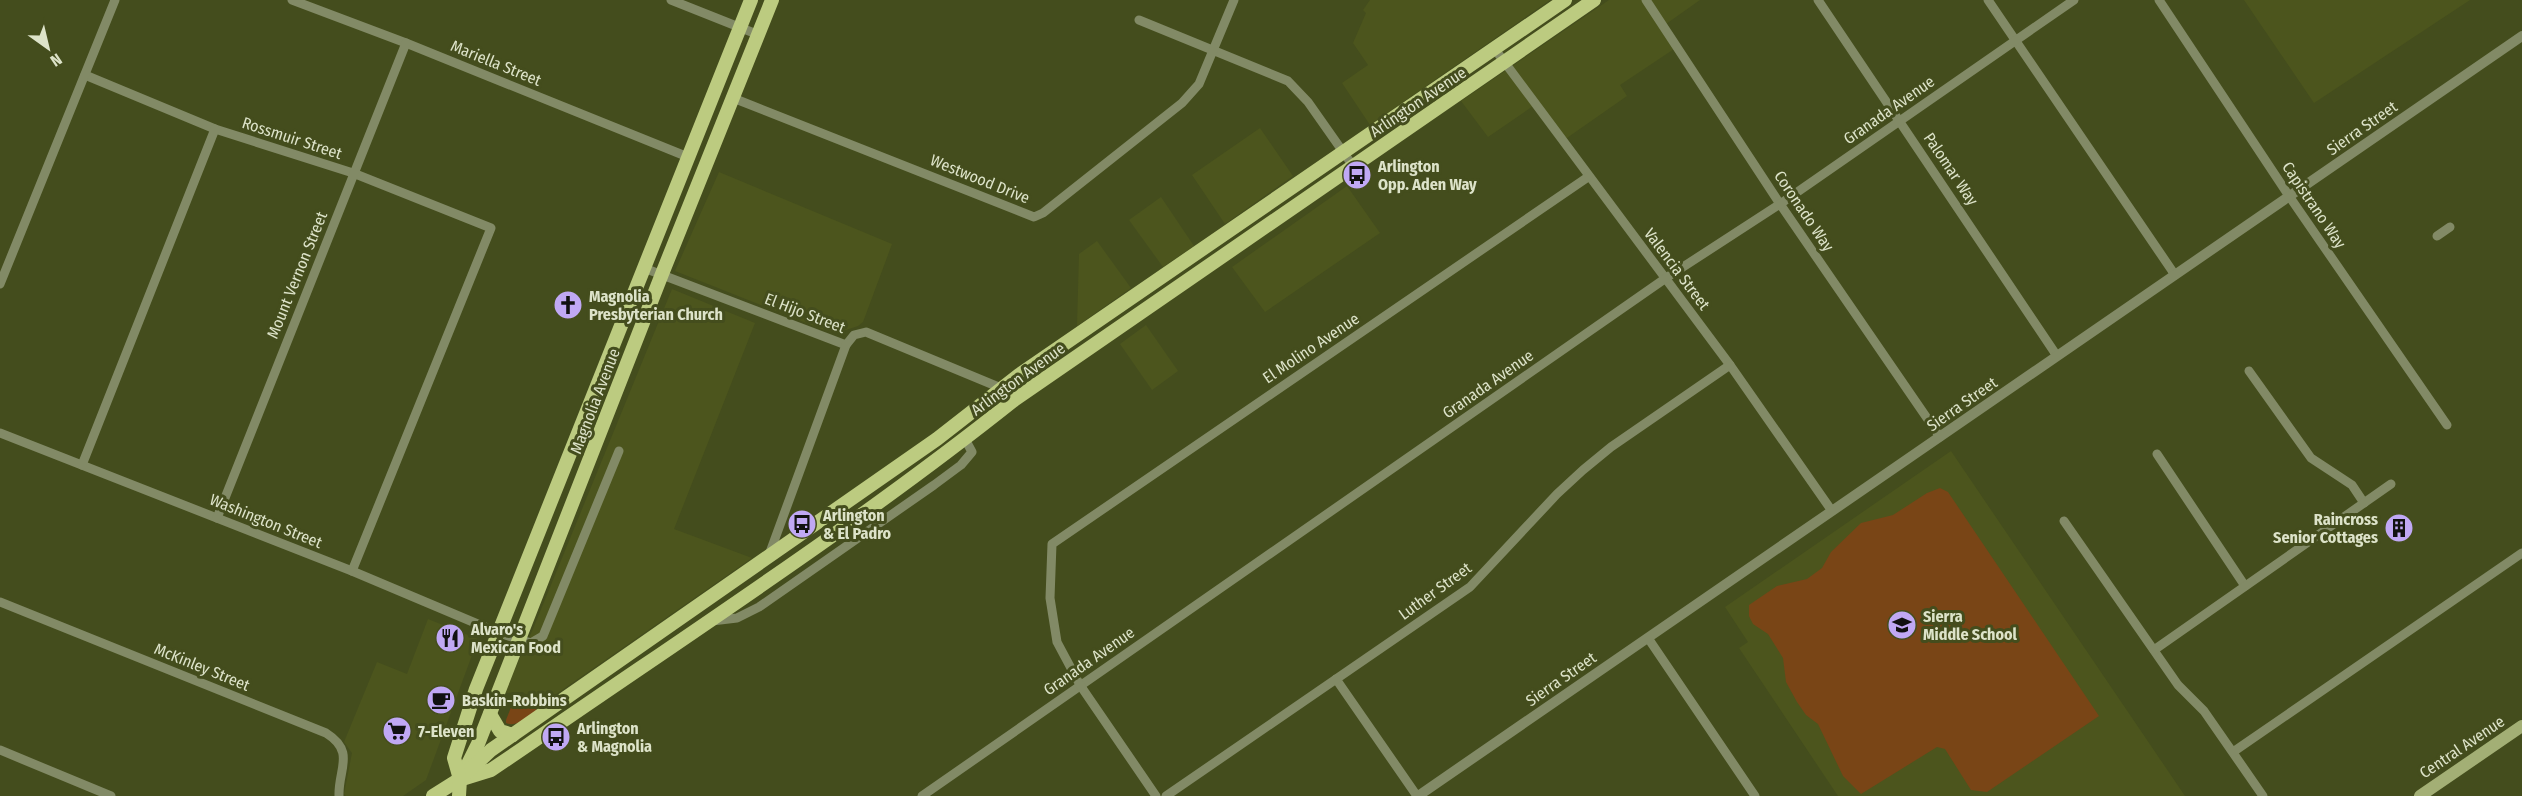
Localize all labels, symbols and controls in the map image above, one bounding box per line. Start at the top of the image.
north arrow [18,18,78,78]
street label: Mariella Street [448,36,545,90]
text: N [47,49,65,71]
street label: Arlington Avenue [1366,63,1470,141]
street label: Granada Avenue [1840,72,1938,148]
street label: Sierra Street [2323,96,2401,159]
street label: Rossmuir Street [240,113,345,163]
street label: Palomar Way [1920,129,1983,210]
street label: Westwood Drive [928,150,1032,208]
place label: Arlington Opp. Aden Way [1377,157,1477,194]
street label: Capistrano Way [2278,158,2350,253]
bus stop icon: Arlington Opp. Aden Way [1341,159,1373,191]
street label: Coronado Way [1770,167,1838,256]
street label: Mount Vernon Street [263,208,331,341]
street label: Valencia Street [1640,224,1714,314]
place label: Magnolia Presbyterian Church [589,287,723,324]
church icon: Magnolia Presbyterian Church [552,289,584,321]
street label: El Hijo Street [762,289,849,337]
street label: El Molino Avenue [1259,309,1363,387]
street label: Arlington Avenue [967,338,1069,420]
street label: Magnolia Avenue [566,346,624,456]
street label: Granada Avenue [1439,346,1537,422]
street label: Sierra Street [1923,372,2001,435]
street label: Washington Street [207,490,326,552]
place label: Arlington & El Padro [822,506,892,543]
bus stop icon: Arlington & El Padro [786,508,818,540]
place label: Raincross Senior Cottages [2273,510,2378,547]
building icon: Raincross Senior Cottages [2383,512,2415,544]
street label: Luther Street [1395,558,1476,624]
place label: Sierra Middle School [1923,607,2018,644]
school or university icon: Sierra Middle School [1886,609,1918,641]
place label: Alvaro's Mexican Food [470,620,561,657]
restaurant icon: Alvaro's Mexican Food [434,622,466,654]
street label: Granada Avenue [1040,623,1138,699]
street label: McKinley Street [151,639,253,695]
street label: Sierra Street [1522,647,1600,710]
cafe icon: Baskin-Robbins [425,684,457,716]
place label: Baskin-Robbins [462,691,567,710]
street label: Central Avenue [2416,712,2508,782]
supermarket icon: 7-Eleven [381,715,413,747]
place label: Arlington & Magnolia [576,719,652,756]
bus stop icon: Arlington & Magnolia [540,721,572,753]
place label: 7-Eleven [418,722,474,741]

